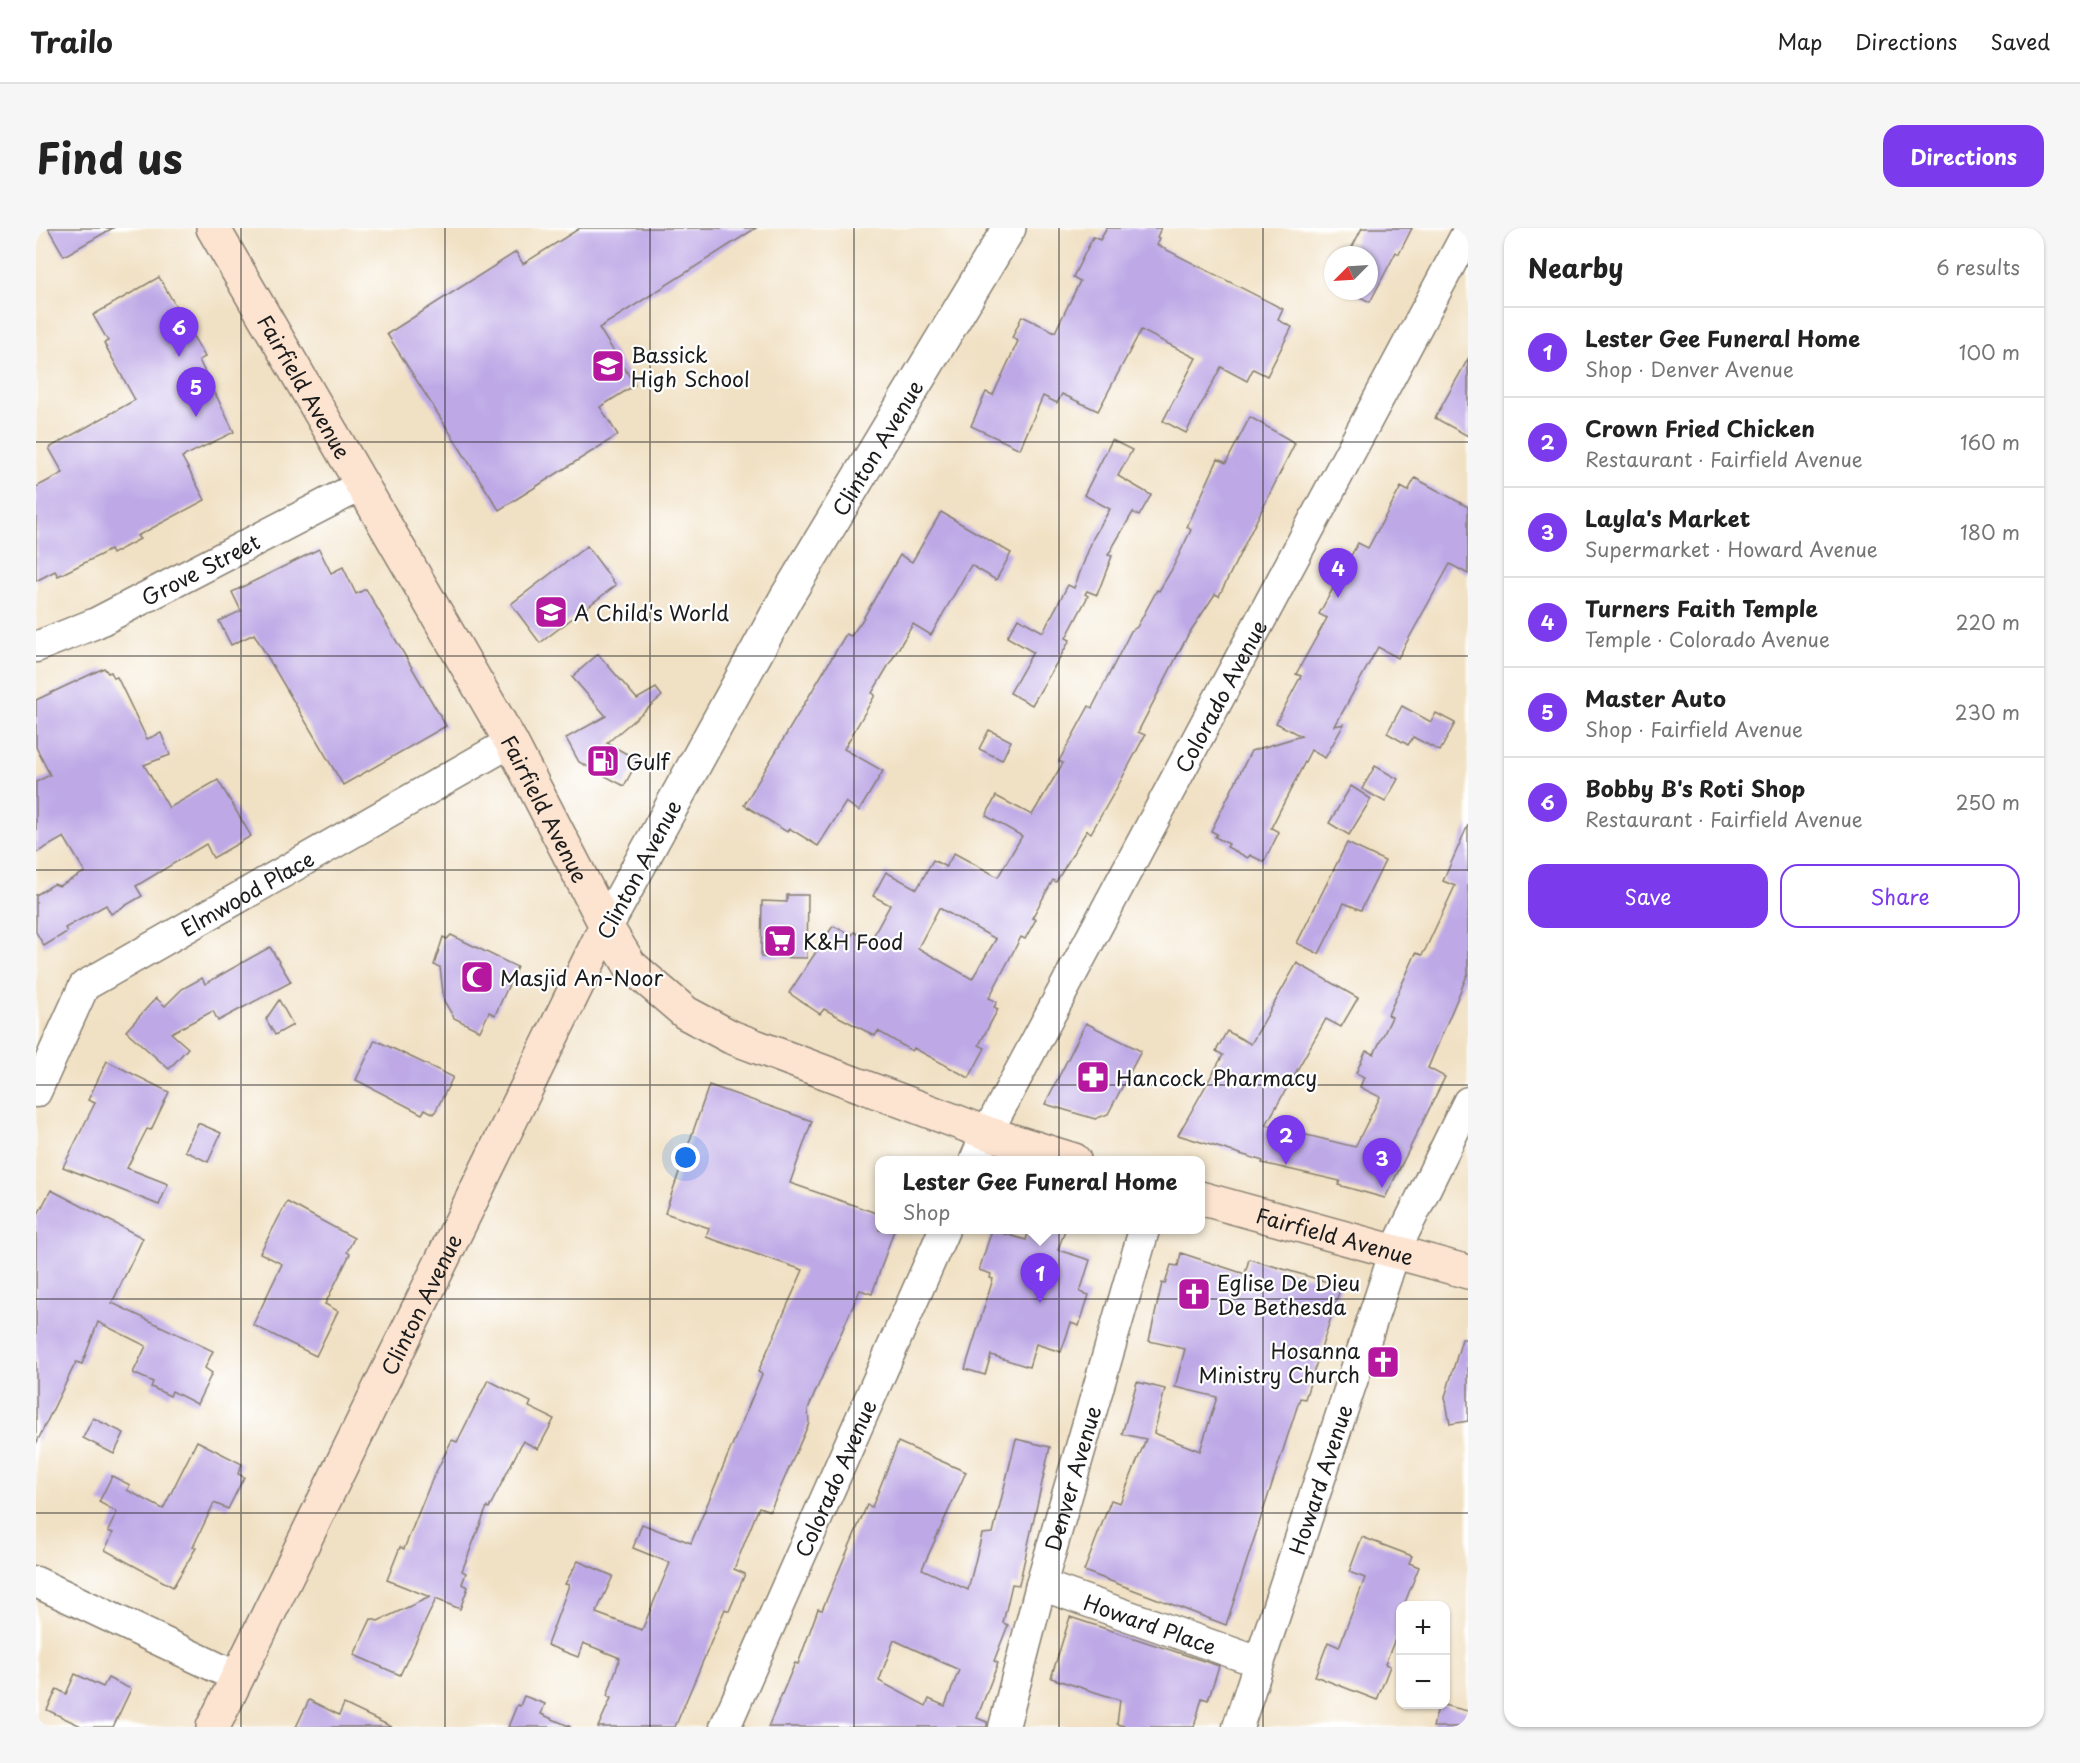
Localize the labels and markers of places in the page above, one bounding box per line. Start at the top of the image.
pin: 6 [160,308,198,357]
place label: Bassick High School [631,338,750,394]
school or university icon: Bassick High School [590,348,626,384]
pin: 5 [176,368,216,417]
pin: 4 [1318,548,1358,598]
school or university icon: A Child's World [533,594,569,630]
place label: A Child's World [574,596,729,628]
fuel station icon: Gulf [585,743,621,779]
place label: Gulf [626,745,671,777]
supermarket icon: K&H Food [762,923,798,959]
place label: K&H Food [803,925,903,957]
mosque icon: Masjid An-Noor [459,959,495,995]
place label: Masjid An-Noor [500,961,663,993]
pharmacy icon: Hancock Pharmacy [1075,1059,1111,1095]
place label: Hancock Pharmacy [1116,1061,1317,1093]
pin: 2 [1266,1116,1306,1165]
pin: 3 [1362,1138,1402,1188]
pin: 1 [1020,1254,1060,1303]
place label: Eglise De Dieu De Bethesda [1217,1266,1360,1322]
church icon: Eglise De Dieu De Bethesda [1176,1276,1212,1312]
place label: Hosanna Ministry Church [1198,1334,1360,1390]
church icon: Hosanna Ministry Church [1365,1344,1401,1380]

